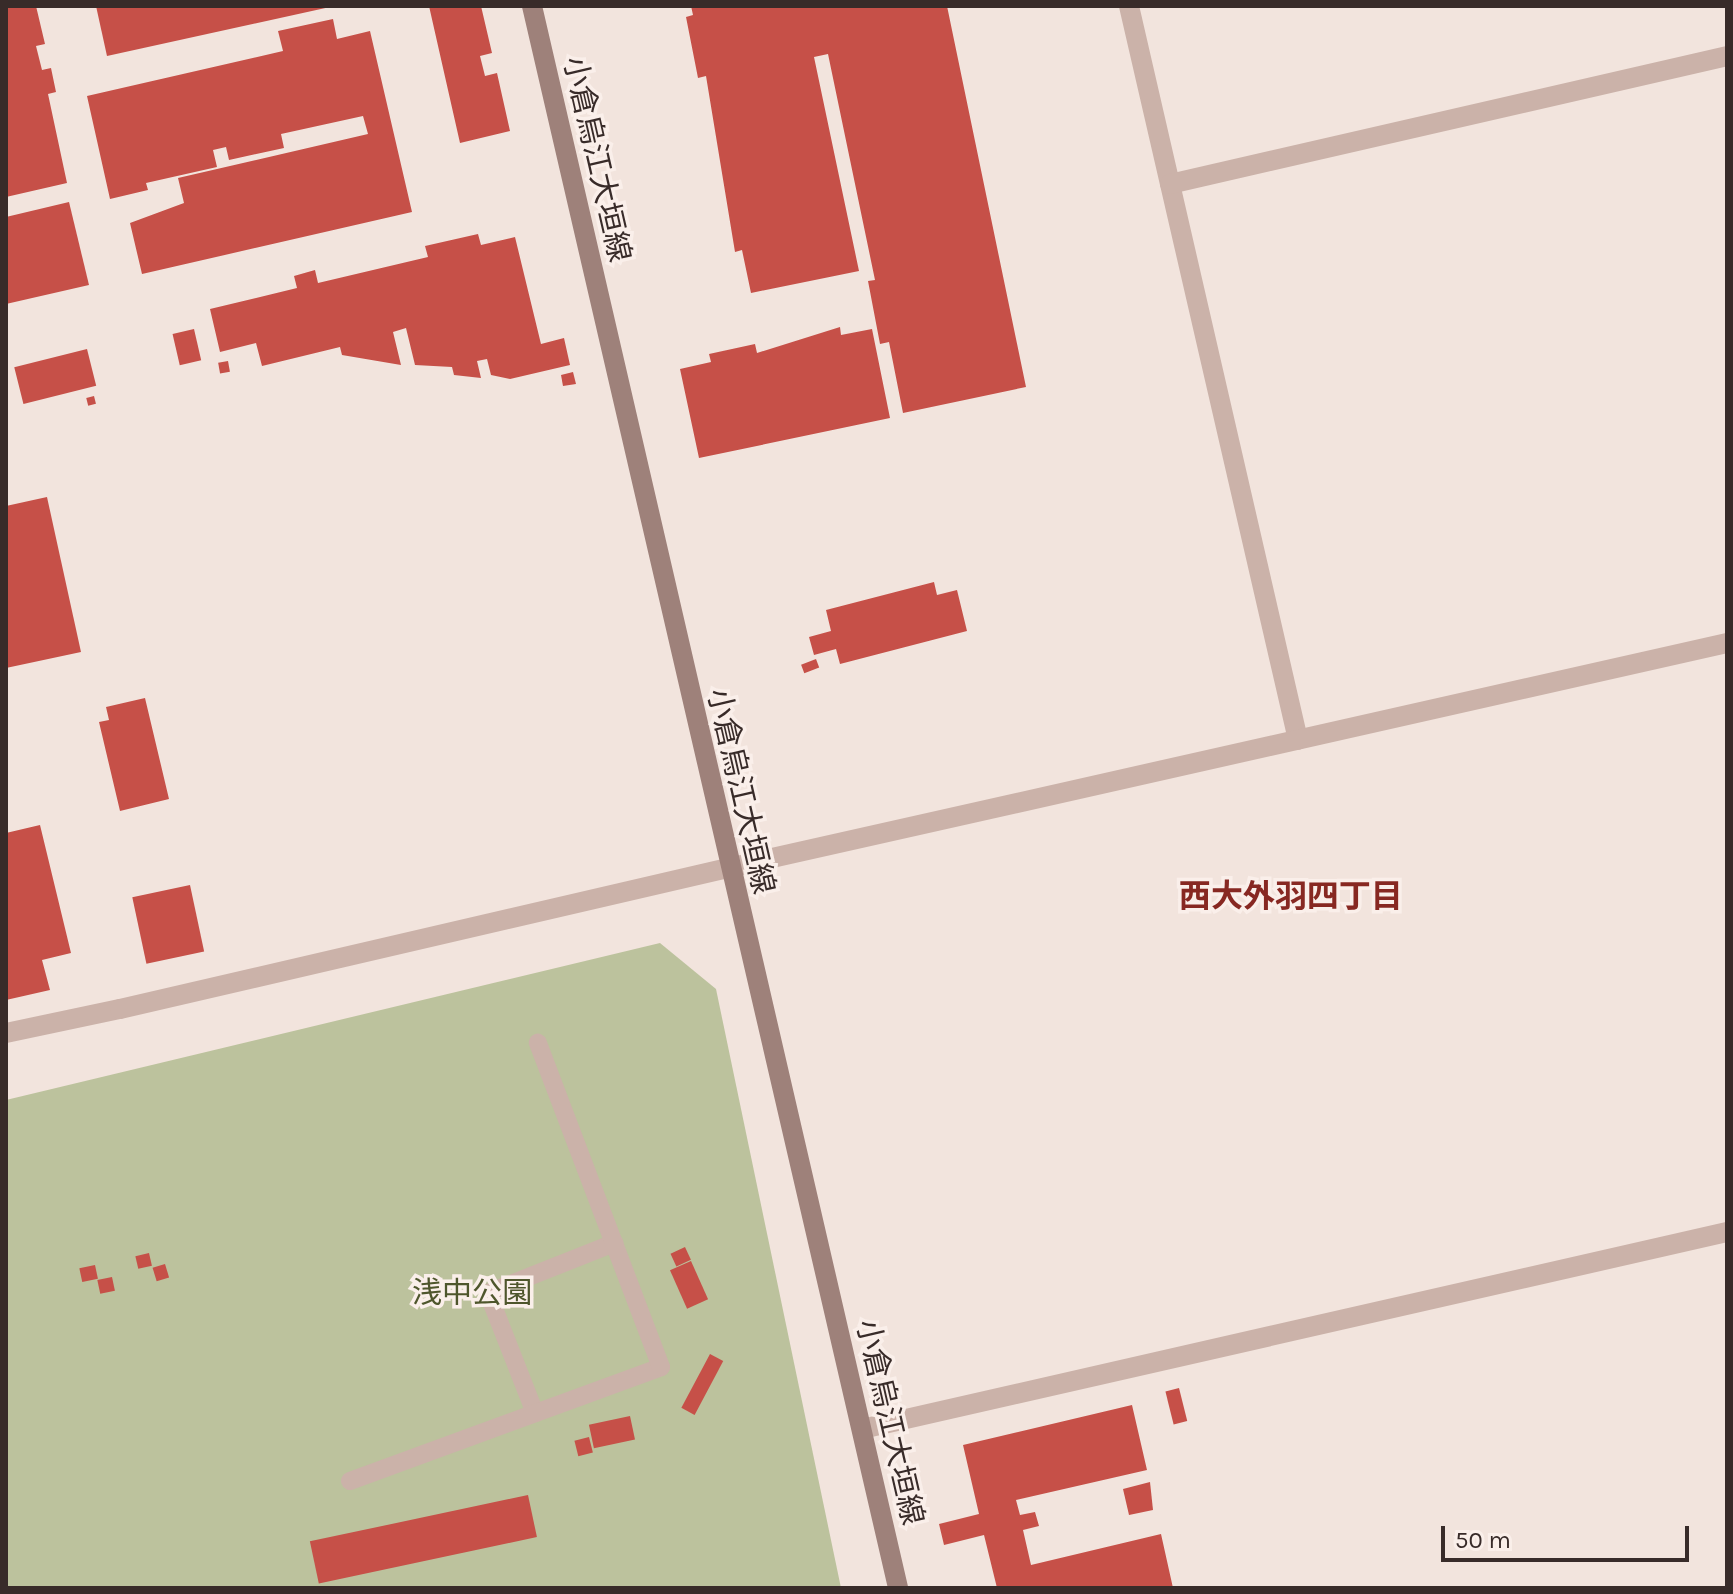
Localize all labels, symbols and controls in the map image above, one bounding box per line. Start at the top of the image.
street label: 小倉烏江大垣線 [556,53,638,265]
street label: 小倉烏江大垣線 [700,685,782,897]
district label: 西大外羽四丁目 [1179,878,1403,916]
park label: 浅中公園 [412,1275,532,1311]
street label: 小倉烏江大垣線 [849,1316,931,1528]
scale bar [1445,1510,1693,1560]
text: 50 m [1455,1526,1511,1554]

